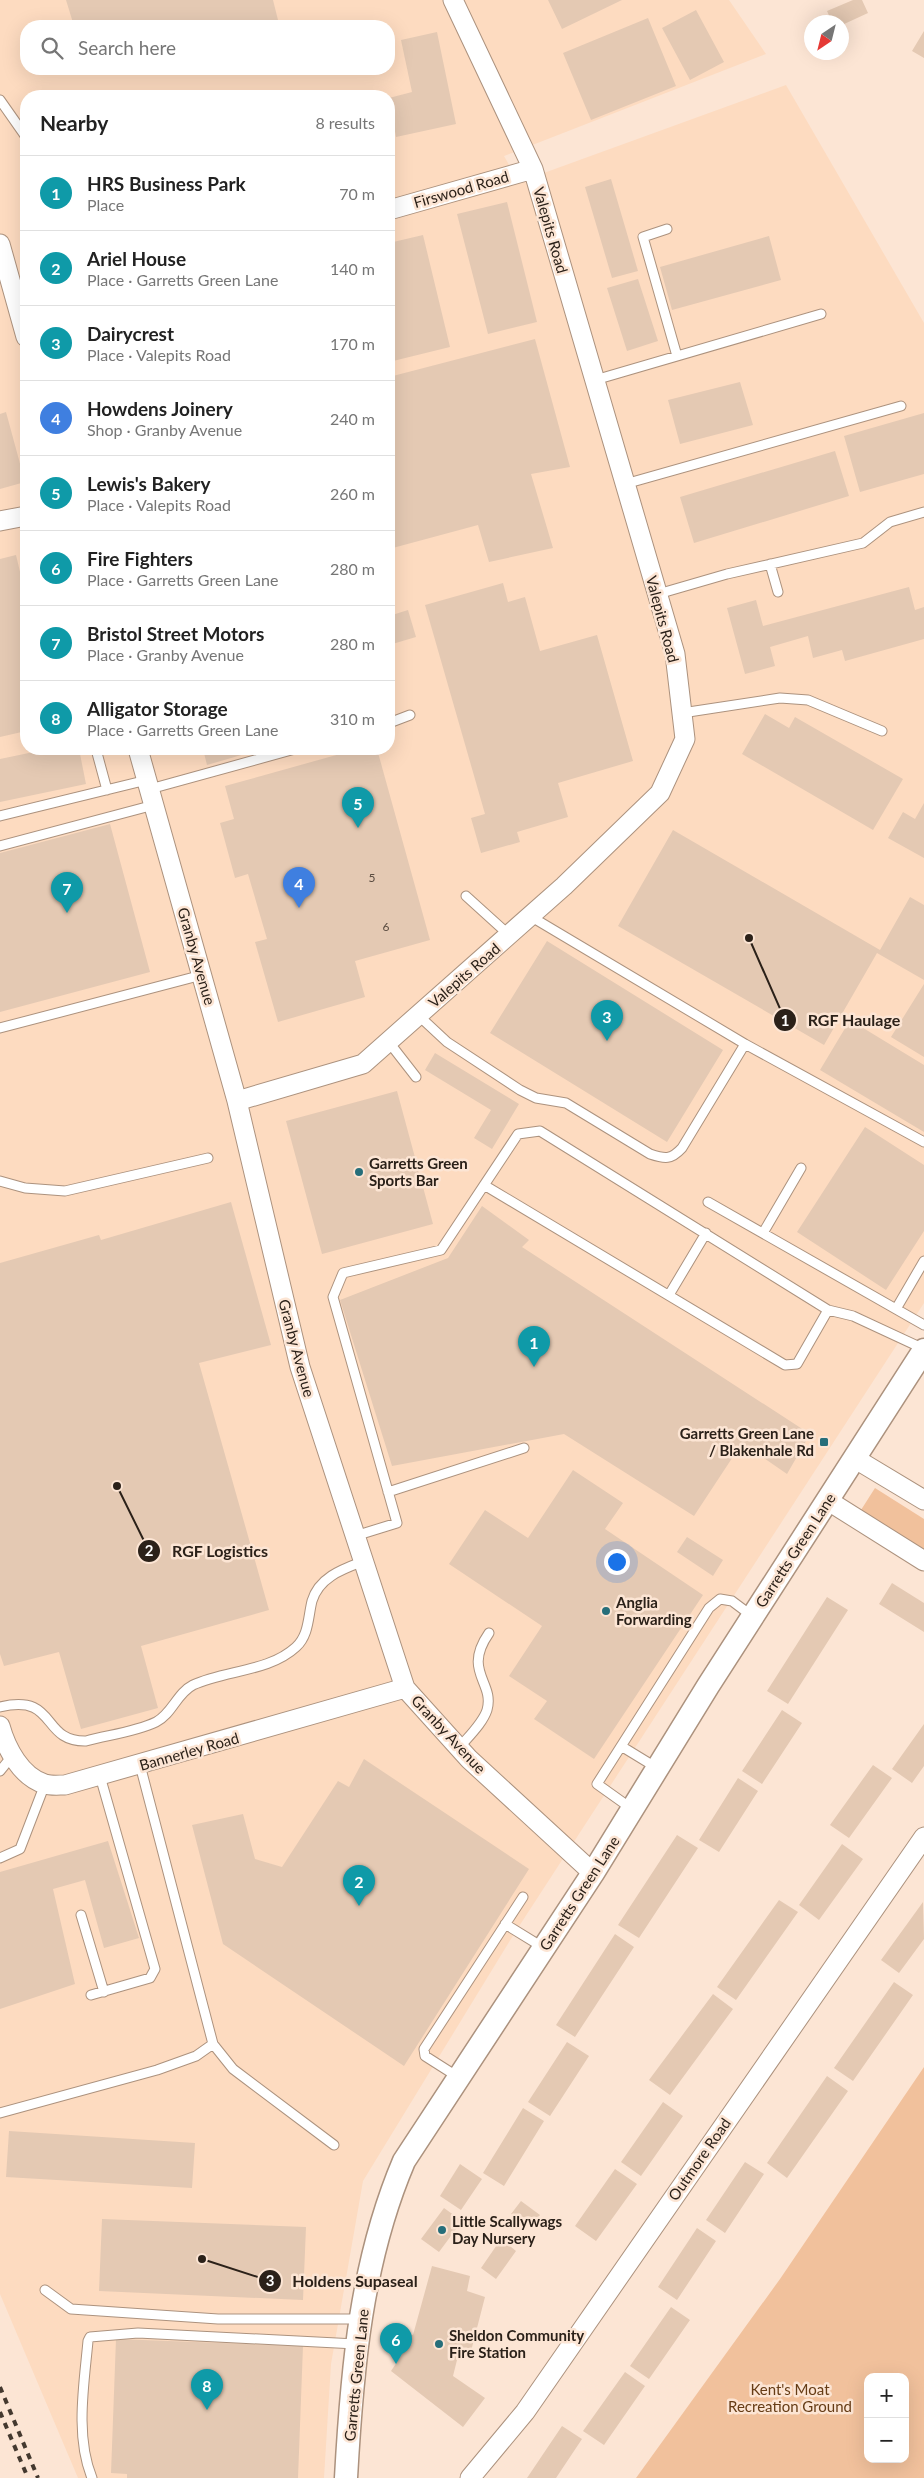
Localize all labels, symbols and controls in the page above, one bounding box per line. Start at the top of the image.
north arrow [804,15,849,60]
search box [20,20,395,75]
icon: search [38,34,66,62]
text: Search here [78,36,176,59]
text: Nearby [40,110,108,135]
text: 8 results [315,113,375,132]
street label: Firswood Road [411,167,511,211]
text: HRS Business Park [87,172,246,195]
text: 1 [51,184,61,203]
text: 70 m [339,184,375,203]
street label: Valepits Road [530,185,572,275]
text: Place [87,195,124,214]
text: Ariel House [87,247,186,270]
text: 2 [51,259,61,278]
text: 140 m [330,259,375,278]
text: Place · Garretts Green Lane [87,270,278,289]
text: Dairycrest [87,322,174,345]
text: 3 [51,334,61,353]
text: 170 m [330,334,375,353]
text: Place · Valepits Road [87,345,231,364]
text: Howdens Joinery [87,397,233,420]
text: 4 [51,409,61,428]
text: 240 m [330,409,375,428]
text: Shop · Granby Avenue [87,420,242,439]
text: Lewis's Bakery [87,472,210,495]
text: 5 [51,484,61,503]
text: 260 m [330,484,375,503]
text: Place · Valepits Road [87,495,231,514]
text: Fire Fighters [87,547,193,570]
text: 6 [51,559,61,578]
text: 280 m [330,559,375,578]
text: Place · Garretts Green Lane [87,570,278,589]
street label: Valepits Road [643,574,683,664]
text: Bristol Street Motors [87,622,264,645]
text: 7 [51,634,61,653]
text: 280 m [330,634,375,653]
text: Place · Granby Avenue [87,645,244,664]
text: Alligator Storage [87,697,228,720]
text: 8 [51,709,61,728]
text: 310 m [330,709,375,728]
text: Place · Garretts Green Lane [87,720,278,739]
pin: 5 [342,787,374,828]
pin: 4 [283,867,315,908]
house number: 5 [369,870,376,885]
pin: 7 [51,872,83,913]
street label: Granby Avenue [174,905,220,1007]
house number: 6 [383,919,390,934]
street label: Valepits Road [425,939,503,1011]
pin: 3 [591,1000,623,1041]
callout: RGF Haulage [772,1005,910,1036]
text: RGF Haulage [808,1010,901,1029]
text: 1 [781,1011,789,1029]
place label: Garretts Green Sports Bar [369,1154,468,1189]
marker: Garretts Green Sports Bar [353,1166,365,1178]
street label: Granby Avenue [275,1297,319,1399]
pin: 1 [518,1326,550,1367]
place label: Garretts Green Lane / Blakenhale Rd [680,1424,814,1459]
marker: Garretts Green Lane / Blakenhale Rd [818,1436,830,1448]
street label: Garretts Green Lane [751,1489,839,1611]
callout: RGF Logistics [137,1535,278,1566]
text: 2 [145,1541,154,1559]
text: RGF Logistics [172,1541,268,1560]
your location [604,1549,630,1575]
place label: Anglia Forwarding [615,1593,692,1628]
marker: Anglia Forwarding [600,1605,612,1617]
street label: Granby Avenue [408,1691,490,1777]
street label: Bannerley Road [137,1728,241,1774]
street label: Garretts Green Lane [535,1832,623,1954]
pin: 2 [343,1865,375,1906]
street label: Outmore Road [664,2114,734,2204]
place label: Little Scallywags Day Nursery [452,2212,562,2247]
marker: Little Scallywags Day Nursery [436,2224,448,2236]
callout: Holdens Supaseal [258,2266,428,2297]
text: 3 [266,2271,274,2289]
text: Holdens Supaseal [292,2271,418,2290]
street label: Garretts Green Lane [340,2308,372,2442]
pin: 6 [380,2323,412,2364]
place label: Sheldon Community Fire Station [449,2326,584,2361]
marker: Sheldon Community Fire Station [433,2338,445,2350]
pin: 8 [191,2369,223,2410]
map controls [864,2373,909,2463]
button: + [864,2373,909,2418]
park label: Kent's Moat Recreation Ground [728,2380,852,2415]
button: − [864,2418,909,2463]

